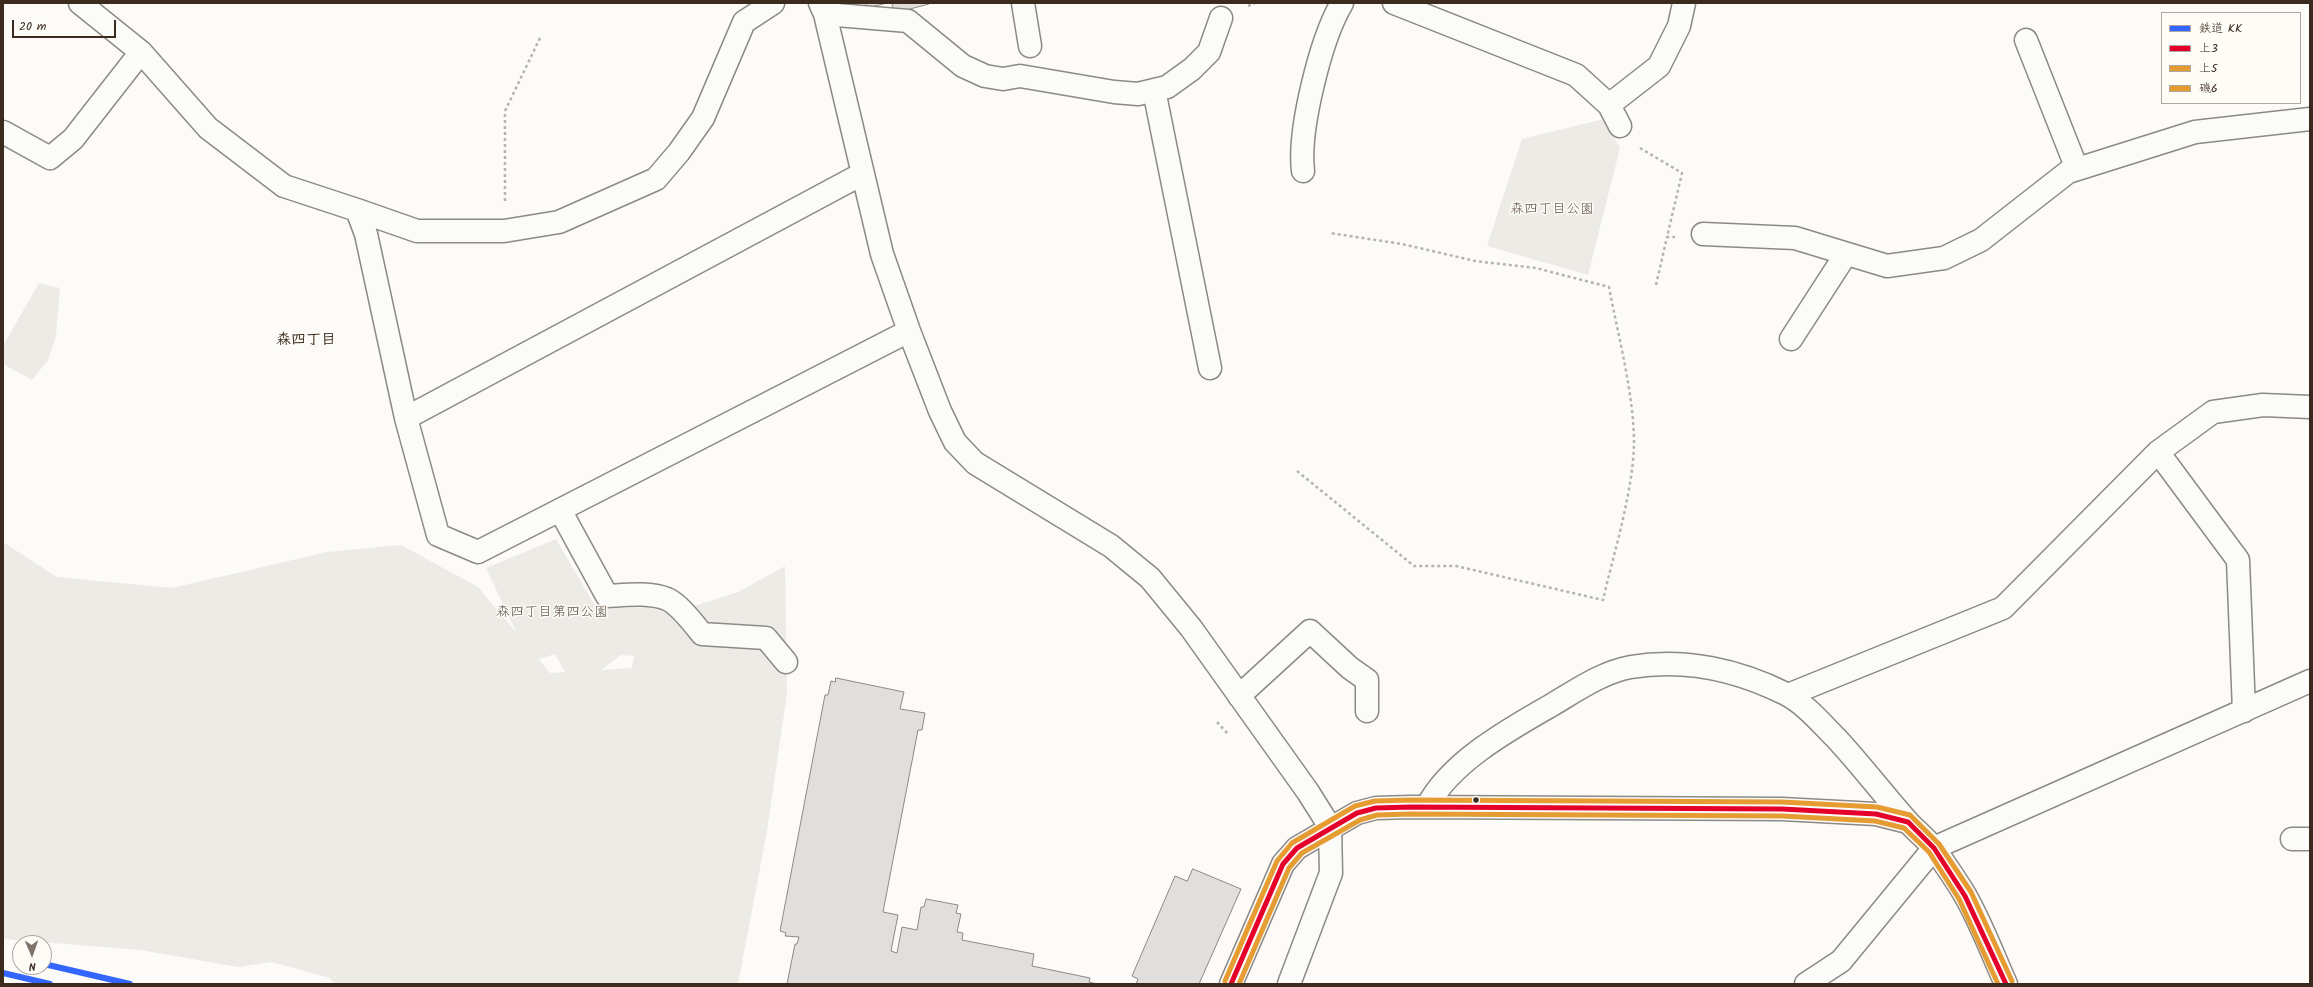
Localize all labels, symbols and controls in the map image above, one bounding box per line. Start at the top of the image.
scale bar [14,12,118,38]
legend [2161,12,2301,104]
text: 20 m [19,17,46,36]
text: 鉄道 KK [2199,19,2242,38]
text: 上3 [2199,39,2218,58]
text: 上5 [2199,59,2217,78]
text: 磯6 [2199,79,2218,98]
park label: 森四丁目公園 [1510,203,1594,219]
district label: 森四丁目 [276,332,336,350]
park label: 森四丁目第四公園 [496,606,608,622]
unlabelled marker [1471,795,1481,805]
north arrow [12,935,52,975]
text: N [29,957,36,975]

